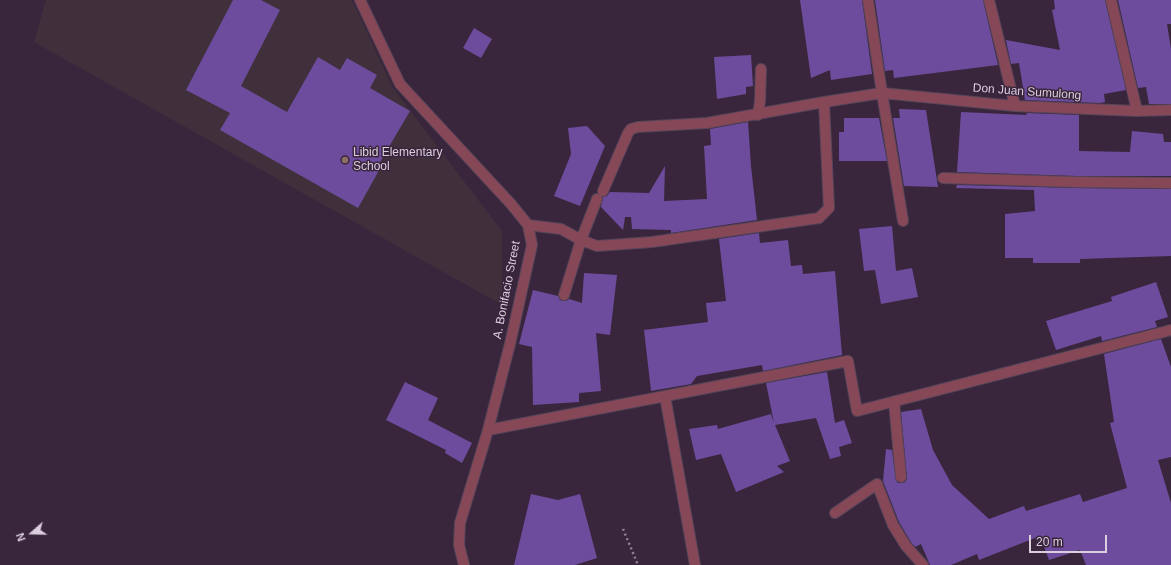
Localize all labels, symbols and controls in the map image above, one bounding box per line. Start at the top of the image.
street label: Don Juan Sumulong [972,81,1082,103]
place label: Libid Elementary School [353,146,442,174]
marker: Libid Elementary School [340,155,350,165]
street label: A. Bonifacio Street [490,240,524,340]
north arrow [12,513,52,553]
scale bar [1031,527,1109,553]
text: N [14,531,28,543]
text: 20 m [1036,535,1063,549]

